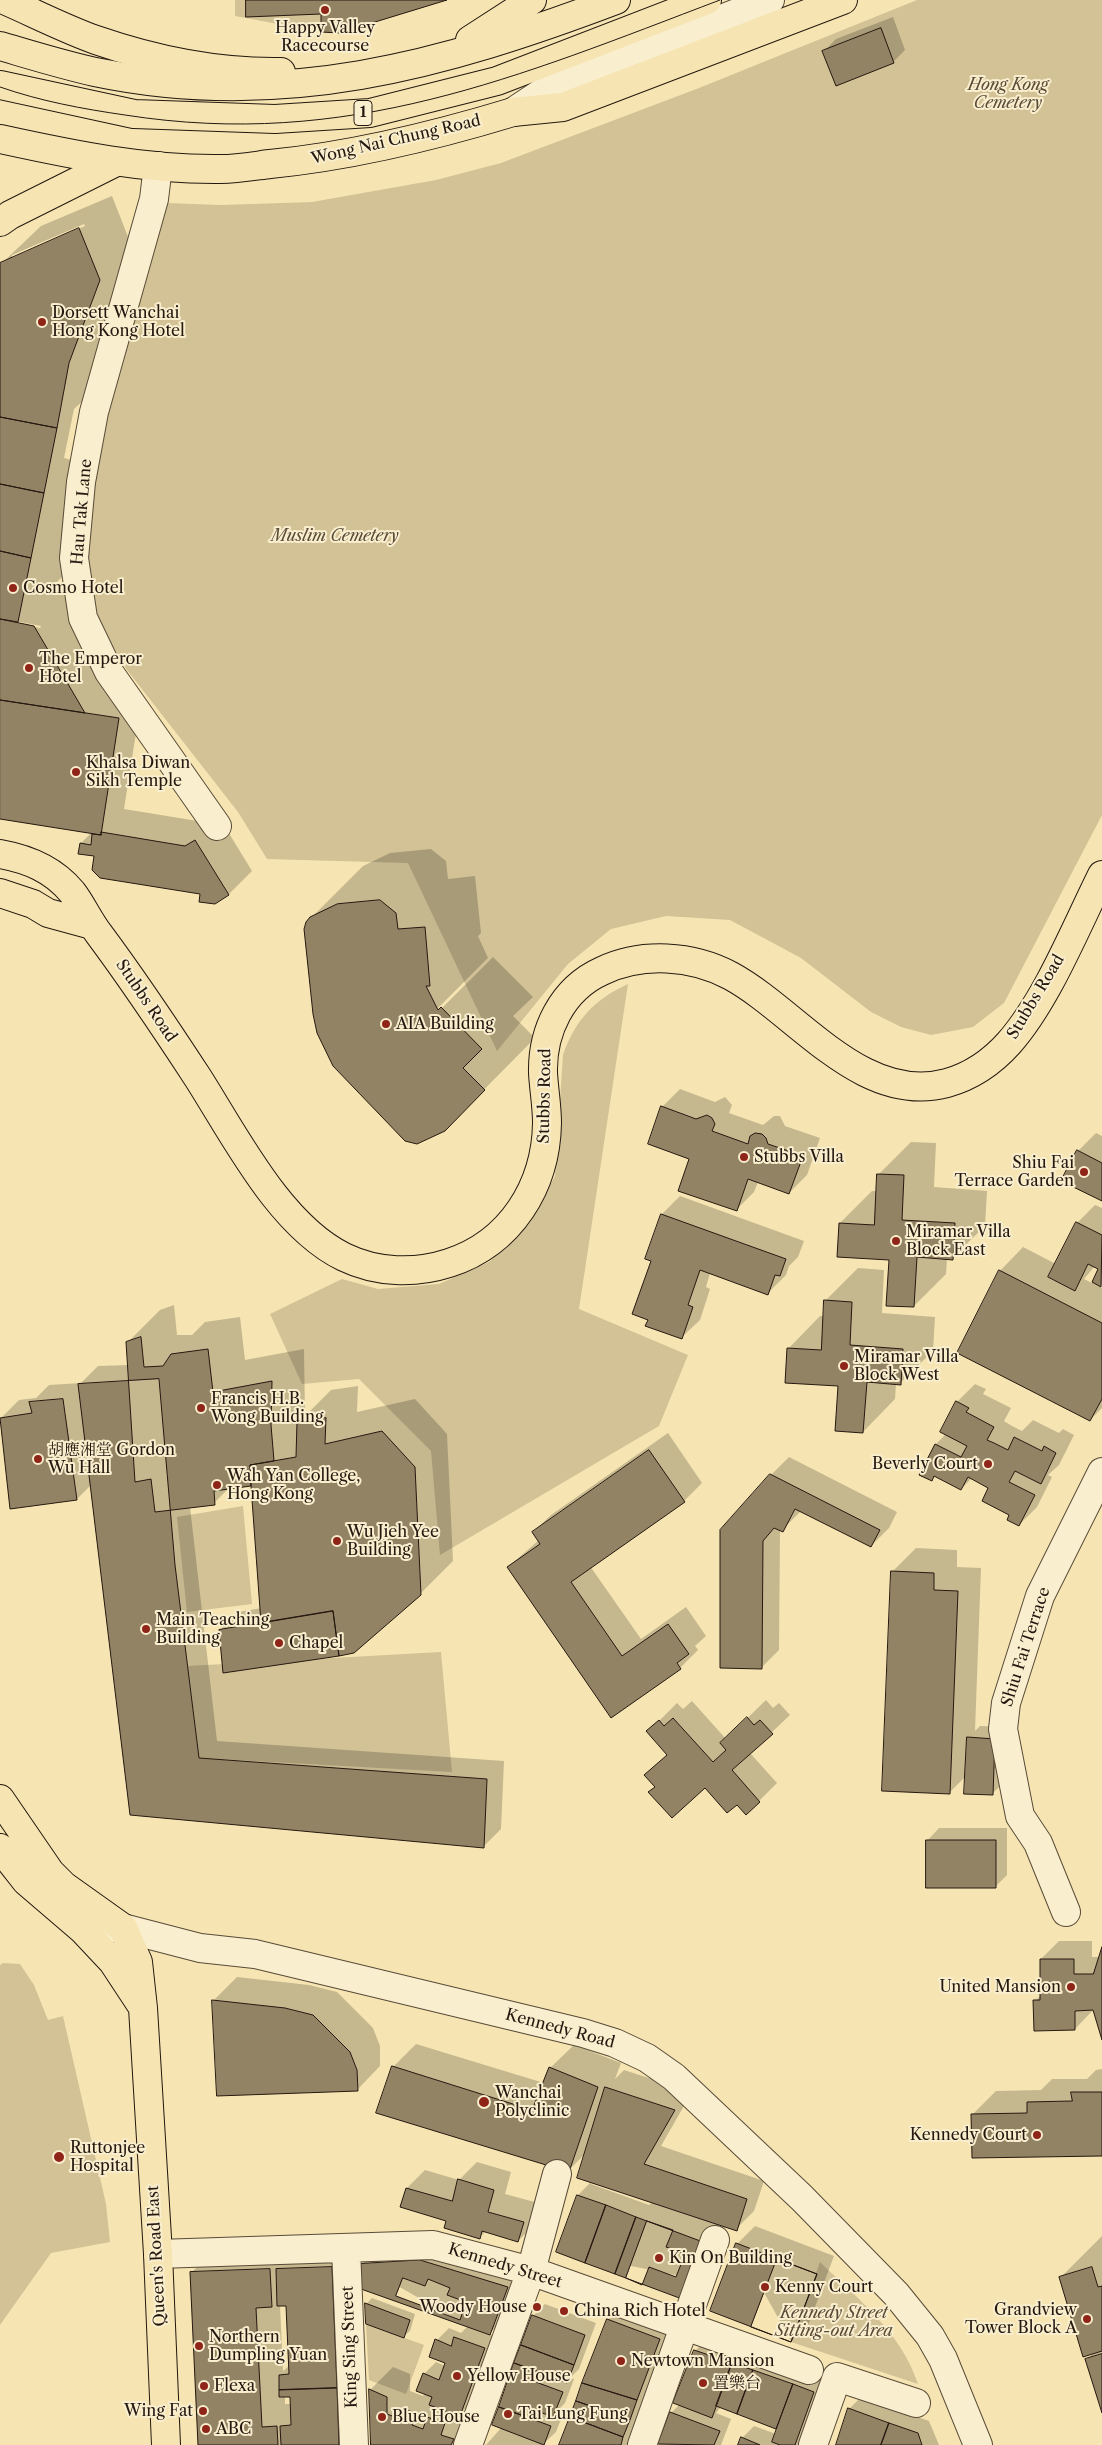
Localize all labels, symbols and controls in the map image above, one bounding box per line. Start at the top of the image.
marker: Happy Valley Racecourse [319,4,331,16]
place label: Happy Valley Racecourse [275,18,375,56]
park label: Hong Kong Cemetery [968,75,1048,113]
road number: 1 [354,100,372,126]
street label: Wong Nai Chung Road [309,111,483,169]
place label: Dorsett Wanchai Hong Kong Hotel [52,303,185,341]
marker: Dorsett Wanchai Hong Kong Hotel [36,316,48,328]
street label: Hau Tak Lane [68,458,96,566]
park label: Muslim Cemetery [271,526,399,546]
place label: Cosmo Hotel [23,578,124,598]
marker: Cosmo Hotel [7,582,19,594]
place label: The Emperor Hotel [39,649,142,687]
marker: The Emperor Hotel [23,662,35,674]
place label: Khalsa Diwan Sikh Temple [86,753,190,791]
marker: Khalsa Diwan Sikh Temple [70,766,82,778]
street label: Stubbs Road [1003,951,1069,1043]
street label: Stubbs Road [111,956,181,1046]
place label: AIA Building [396,1014,494,1034]
marker: AIA Building [380,1018,392,1030]
street label: Stubbs Road [535,1048,555,1144]
place label: Stubbs Villa [754,1147,844,1167]
marker: Stubbs Villa [738,1151,750,1163]
place label: Shiu Fai Terrace Garden [955,1153,1074,1191]
marker: Shiu Fai Terrace Garden [1078,1166,1090,1178]
place label: Miramar Villa Block East [906,1222,1011,1260]
marker: Miramar Villa Block East [890,1235,902,1247]
place label: Miramar Villa Block West [854,1347,959,1385]
marker: Miramar Villa Block West [838,1360,850,1372]
place label: Francis H.B. Wong Building [211,1389,323,1427]
marker: Francis H.B. Wong Building [195,1402,207,1414]
place label: 胡應湘堂 Gordon Wu Hall [48,1440,175,1478]
marker: 胡應湘堂 Gordon Wu Hall [32,1453,44,1465]
place label: Beverly Court [872,1454,978,1474]
marker: Beverly Court [982,1458,994,1470]
place label: Wah Yan College, Hong Kong [227,1466,360,1504]
marker: Wah Yan College, Hong Kong [211,1479,223,1491]
place label: Wu Jieh Yee Building [347,1522,439,1560]
marker: Wu Jieh Yee Building [331,1535,343,1547]
street label: Shiu Fai Terrace [998,1585,1054,1709]
place label: Main Teaching Building [156,1610,269,1648]
marker: Main Teaching Building [140,1623,152,1635]
place label: Chapel [289,1633,343,1653]
marker: Chapel [273,1637,285,1649]
place label: United Mansion [939,1977,1061,1997]
marker: United Mansion [1065,1981,1077,1993]
street label: Kennedy Road [503,2005,617,2053]
place label: Wanchai Polyclinic [495,2083,569,2121]
marker: Wanchai Polyclinic [477,2095,491,2109]
place label: Kennedy Court [910,2125,1027,2145]
marker: Kennedy Court [1031,2129,1043,2141]
place label: Ruttonjee Hospital [70,2138,145,2176]
marker: Ruttonjee Hospital [52,2150,66,2164]
street label: Queen's Road East [144,2185,170,2327]
street label: Kennedy Street [446,2240,564,2292]
place label: Kin On Building [669,2248,792,2268]
marker: Kin On Building [653,2252,665,2264]
place label: Kenny Court [775,2277,873,2297]
marker: Kenny Court [759,2281,771,2293]
street label: King Sing Street [338,2285,362,2409]
place label: Woody House [420,2297,527,2317]
place label: Grandview Tower Block A [965,2300,1077,2338]
marker: Woody House [531,2301,543,2313]
place label: China Rich Hotel [574,2301,706,2321]
park label: Kennedy Street Sitting-out Area [775,2303,893,2341]
marker: China Rich Hotel [558,2305,570,2317]
marker: Grandview Tower Block A [1081,2313,1093,2325]
place label: Northern Dumpling Yuan [209,2327,327,2365]
marker: Northern Dumpling Yuan [193,2340,205,2352]
place label: Newtown Mansion [631,2351,774,2371]
marker: Newtown Mansion [615,2355,627,2367]
place label: Yellow House [467,2366,571,2386]
marker: Yellow House [451,2370,463,2382]
place label: 置樂台 [713,2373,761,2393]
place label: Flexa [214,2376,255,2396]
marker: 置樂台 [697,2377,709,2389]
marker: Flexa [198,2380,210,2392]
place label: Wing Fat [124,2401,193,2421]
place label: Tai Lung Fung [518,2404,628,2424]
marker: Wing Fat [197,2405,209,2417]
place label: Blue House [392,2407,480,2427]
marker: Tai Lung Fung [502,2408,514,2420]
marker: Blue House [376,2411,388,2423]
place label: ABC [216,2419,251,2439]
marker: ABC [200,2423,212,2435]

